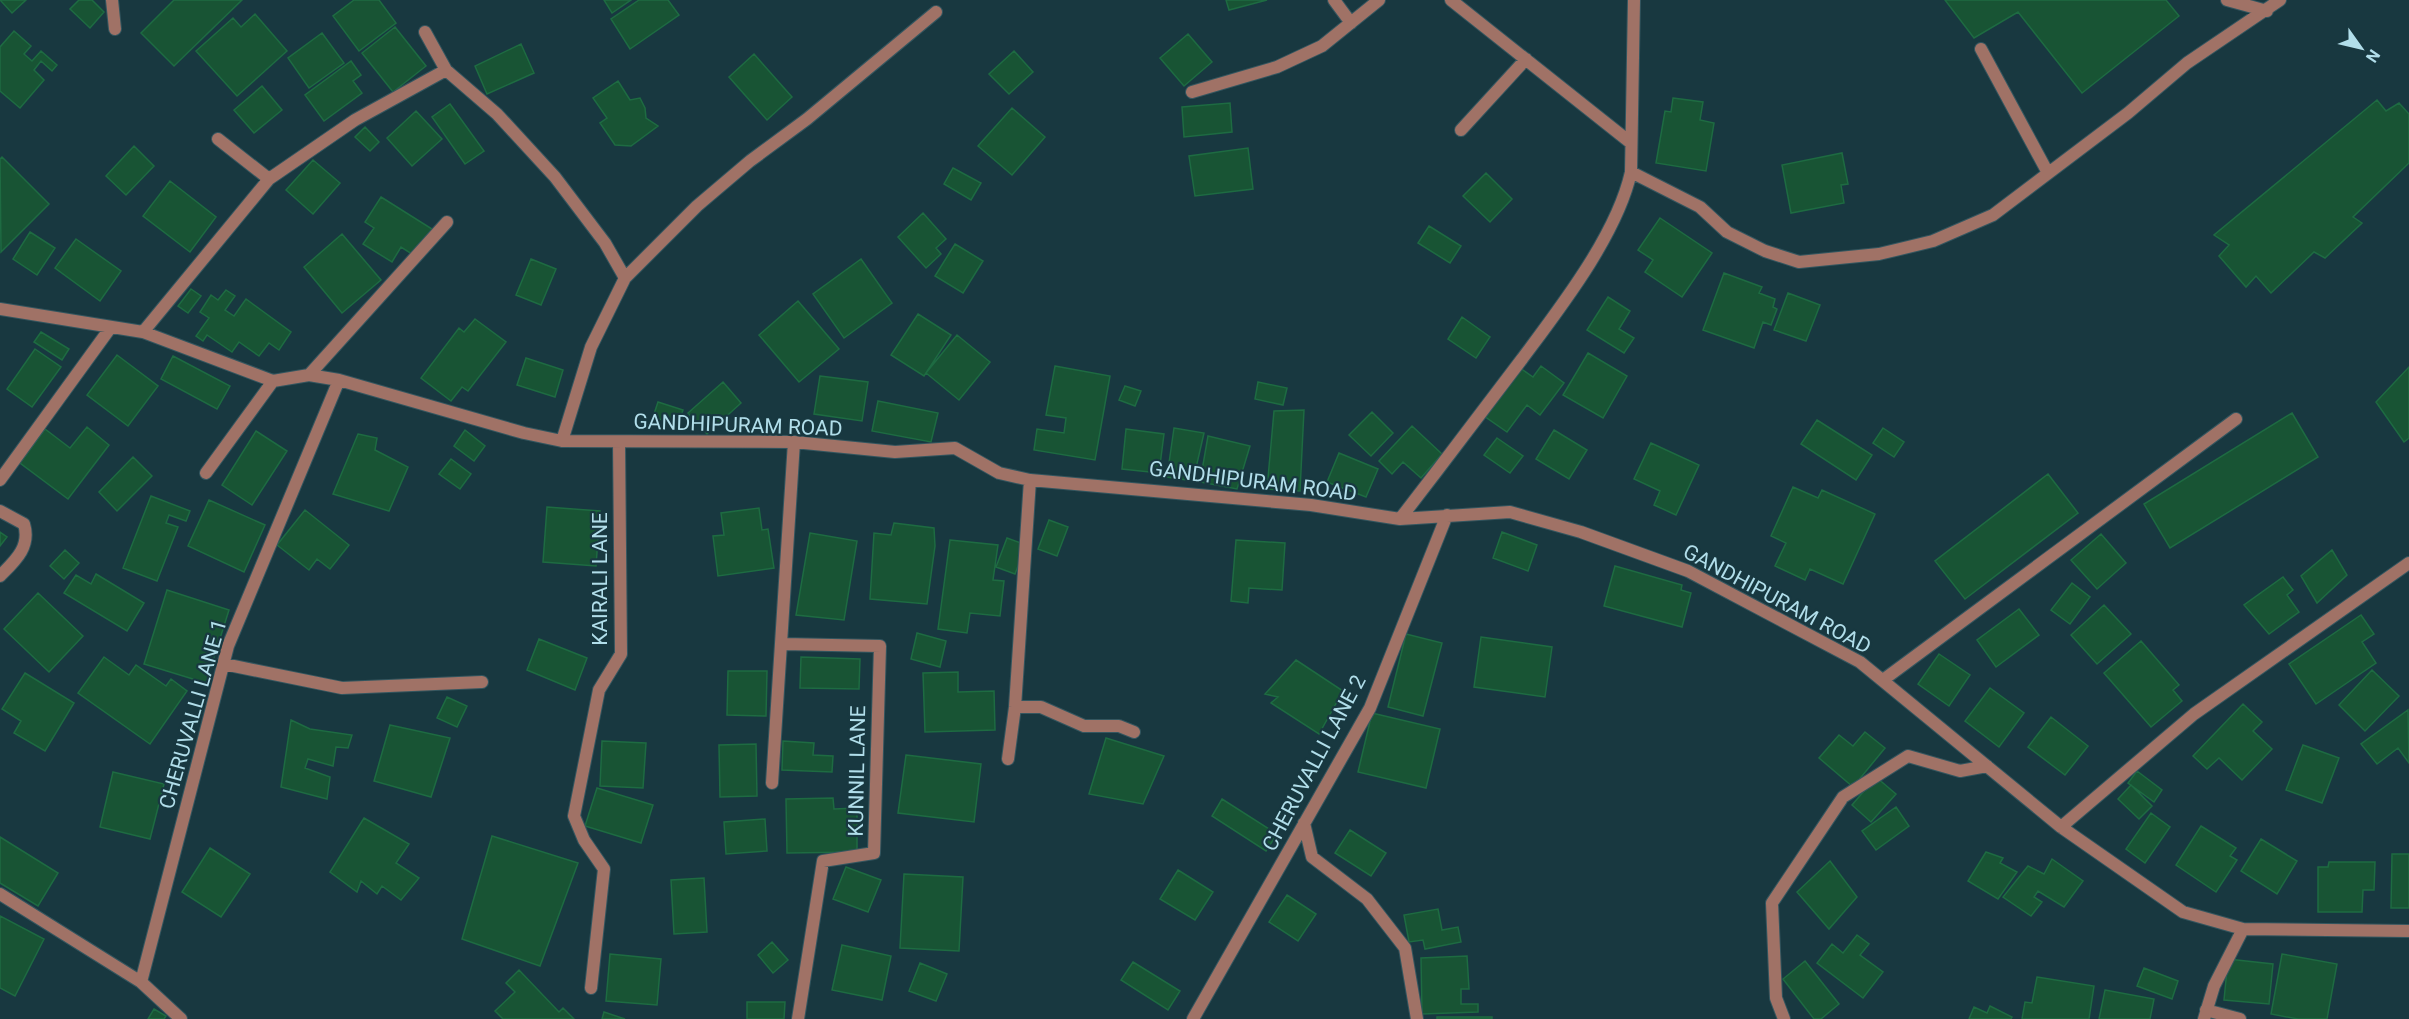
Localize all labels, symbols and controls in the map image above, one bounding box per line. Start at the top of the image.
north arrow [2331,18,2391,78]
text: N [2362,46,2384,66]
street label: GANDHIPURAM ROAD [633,409,843,441]
street label: GANDHIPURAM ROAD [1148,456,1358,506]
street label: KAIRALI LANE [588,512,612,646]
street label: GANDHIPURAM ROAD [1679,539,1875,659]
street label: CHERUVALLI LANE 1 [154,616,232,812]
street label: CHERUVALLI LANE 2 [1257,671,1371,855]
street label: KUNNIL LANE [844,705,870,837]

